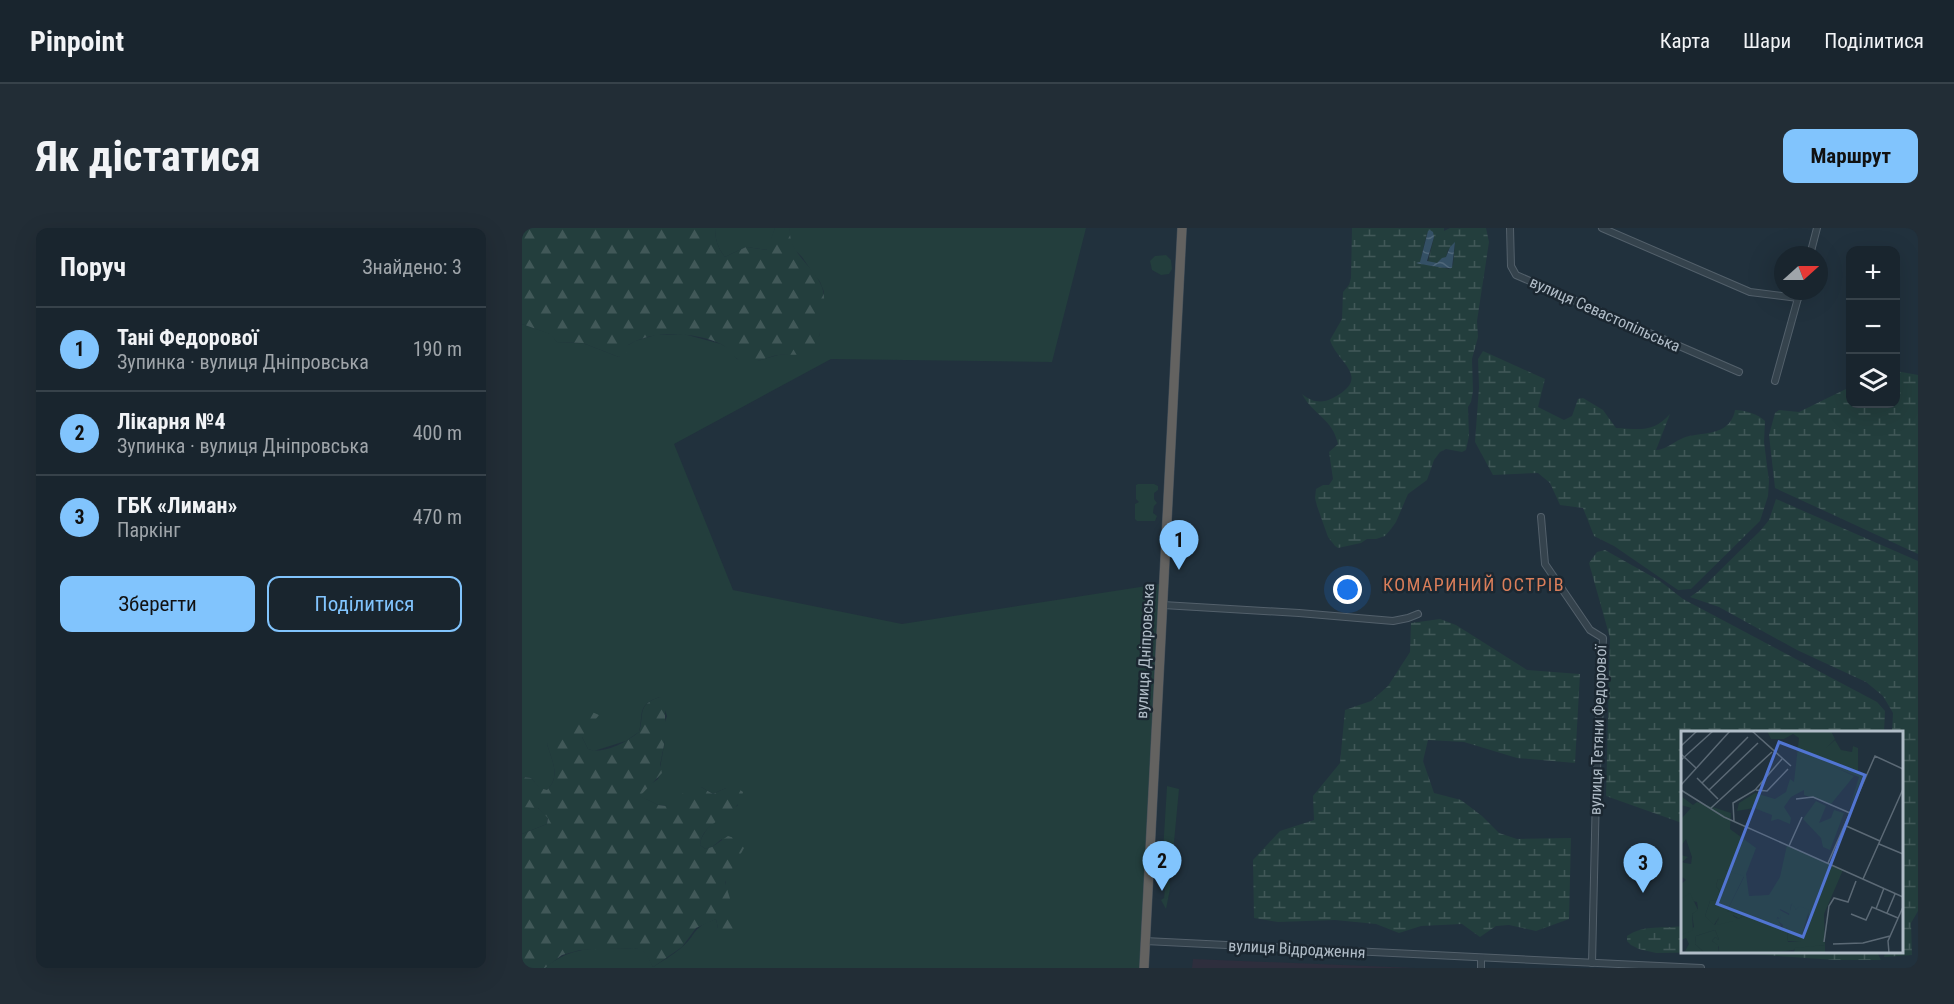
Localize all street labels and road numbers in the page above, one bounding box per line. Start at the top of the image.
street label: вулиця Севастопільська [1527,272,1683,356]
street label: вулиця Дніпровська [1132,583,1158,719]
street label: вулиця Тетяни Федорової [1586,643,1611,815]
street label: вулиця Відродження [1228,936,1366,962]

